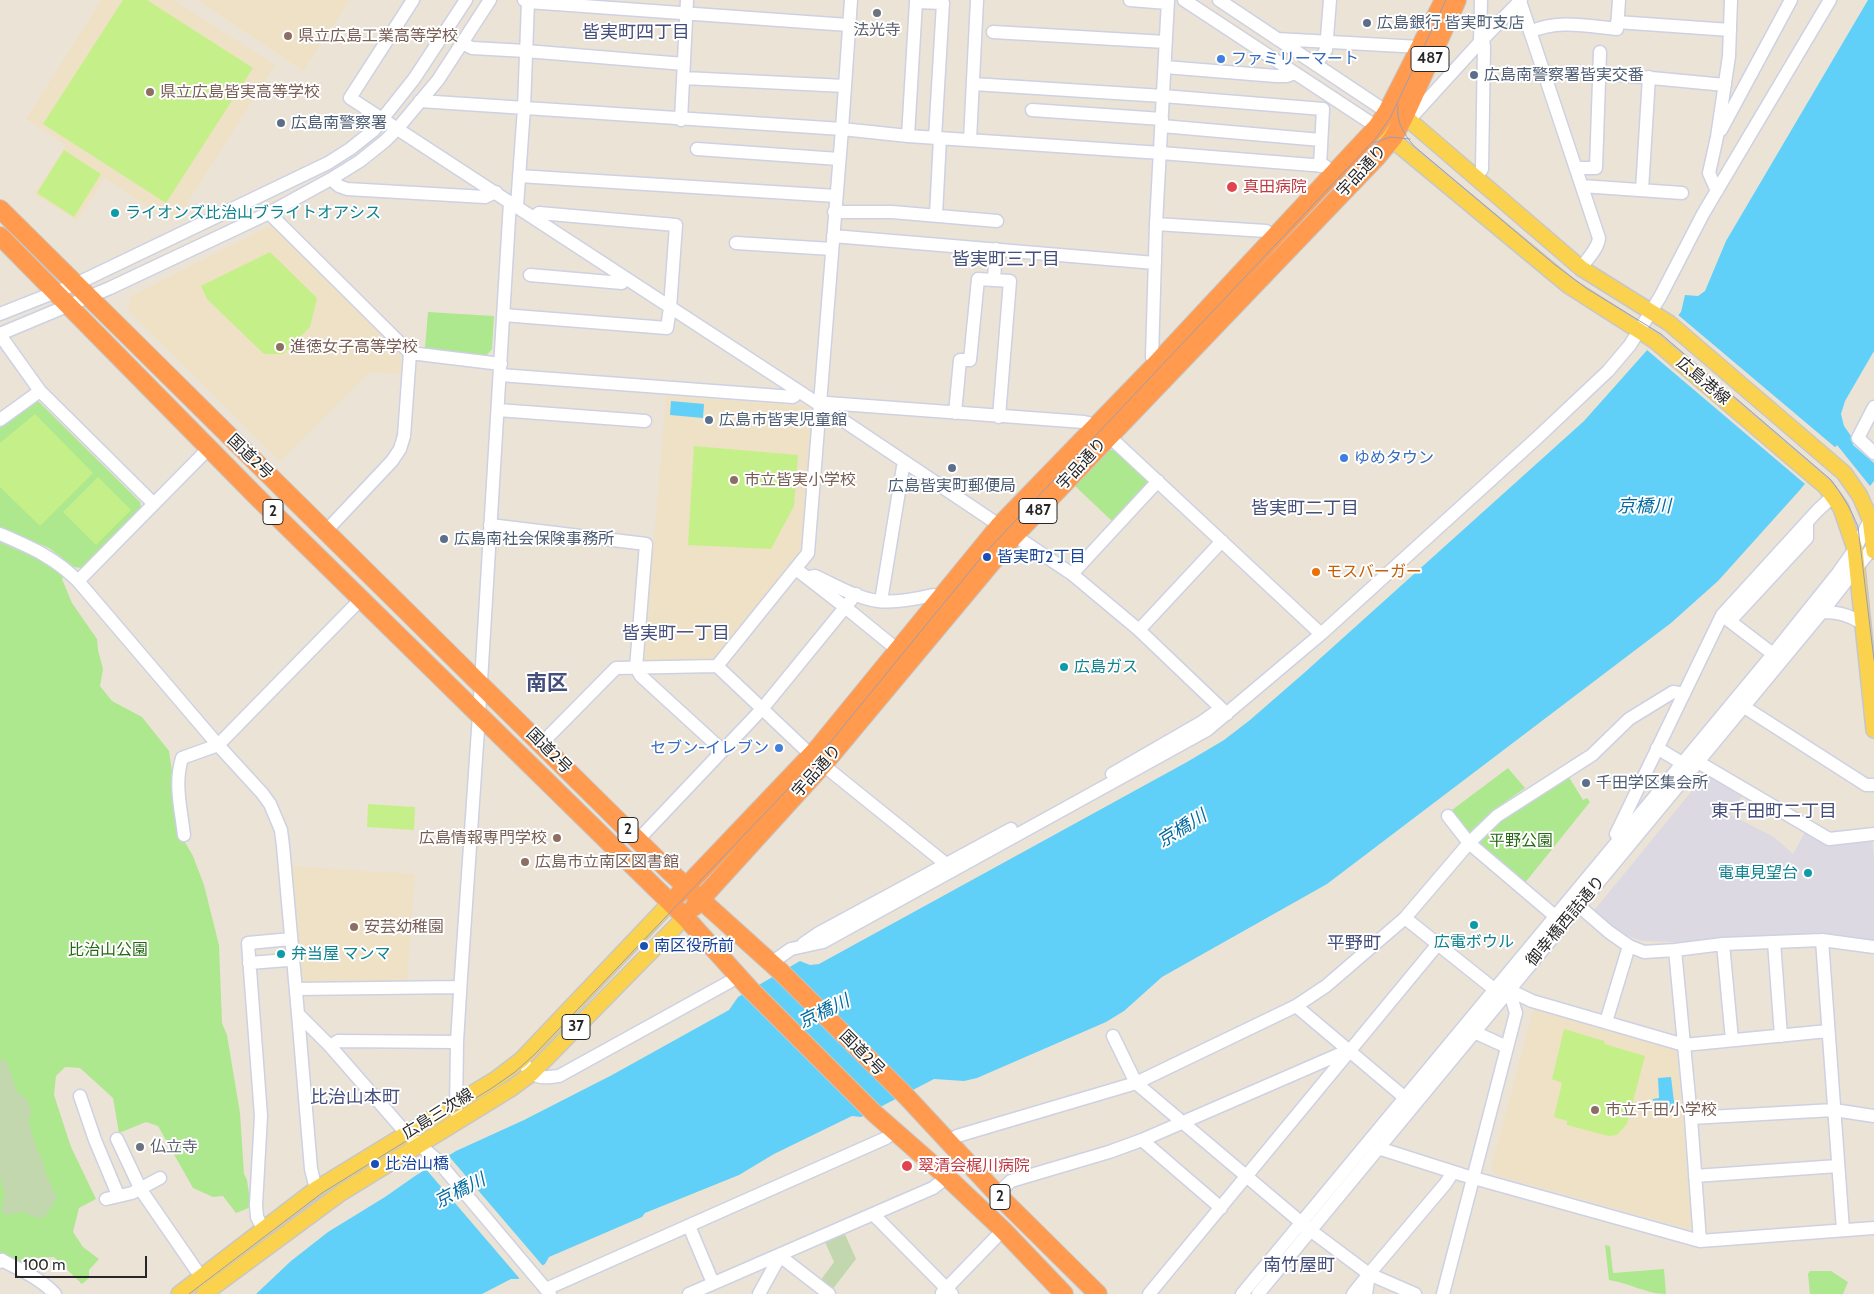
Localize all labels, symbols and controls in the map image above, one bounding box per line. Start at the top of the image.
marker: 法光寺 [871,7,883,19]
place label: 広島銀行 皆実町支店 [1377,13,1525,33]
marker: 広島銀行 皆実町支店 [1361,17,1373,29]
place label: 法光寺 [853,20,901,40]
district label: 皆実町四丁目 [582,22,690,44]
place label: 県立広島工業高等学校 [298,26,458,46]
marker: 県立広島工業高等学校 [282,30,294,42]
road number: 487 [1411,46,1449,72]
place label: ファミリーマート [1231,49,1359,69]
marker: ファミリーマート [1215,53,1227,65]
place label: 広島南警察署皆実交番 [1484,65,1644,85]
marker: 広島南警察署皆実交番 [1468,69,1480,81]
place label: 県立広島皆実高等学校 [160,82,320,102]
marker: 県立広島皆実高等学校 [144,86,156,98]
place label: 広島南警察署 [291,113,387,133]
marker: 広島南警察署 [275,117,287,129]
street label: 宇品通り [1333,141,1391,201]
place label: 真田病院 [1243,177,1307,197]
marker: 真田病院 [1225,180,1239,194]
place label: ライオンズ比治山ブライトオアシス [125,203,381,223]
marker: ライオンズ比治山ブライトオアシス [109,207,121,219]
district label: 皆実町三丁目 [952,249,1060,271]
place label: 進徳女子高等学校 [290,337,418,357]
marker: 進徳女子高等学校 [274,341,286,353]
street label: 広島港線 [1672,353,1734,409]
place label: 広島市皆実児童館 [719,410,847,430]
marker: 広島市皆実児童館 [703,414,715,426]
street label: 国道2号 [223,431,277,483]
street label: 宇品通り [1053,434,1111,494]
place label: ゆめタウン [1354,448,1434,468]
marker: ゆめタウン [1338,452,1350,464]
marker: 広島皆実町郵便局 [946,462,958,474]
place label: 市立皆実小学校 [744,470,856,490]
marker: 市立皆実小学校 [728,474,740,486]
place label: 広島皆実町郵便局 [888,476,1016,496]
water label: 京橋川 [1617,496,1671,518]
road number: 487 [1019,498,1057,524]
district label: 皆実町二丁目 [1251,498,1359,520]
road number: 2 [263,500,283,524]
place label: 広島南社会保険事務所 [454,529,614,549]
marker: 広島南社会保険事務所 [438,533,450,545]
place label: 皆実町2丁目 [997,547,1085,567]
marker: 皆実町2丁目 [981,551,993,563]
place label: モスバーガー [1326,562,1422,582]
marker: モスバーガー [1310,566,1322,578]
district label: 皆実町一丁目 [622,623,730,645]
place label: 広島ガス [1074,657,1138,677]
marker: 広島ガス [1058,661,1070,673]
district label: 南区 [526,671,568,697]
street label: 国道2号 [522,724,576,778]
place label: セブン-イレブン [650,738,769,758]
street label: 宇品通り [788,741,846,801]
marker: セブン-イレブン [773,742,785,754]
place label: 千田学区集会所 [1596,773,1708,793]
marker: 千田学区集会所 [1580,777,1592,789]
district label: 東千田町二丁目 [1711,801,1837,823]
water label: 京橋川 [1153,806,1211,852]
road number: 2 [618,818,638,842]
place label: 広島情報専門学校 [419,828,547,848]
park label: 平野公園 [1489,831,1553,851]
marker: 広島情報専門学校 [551,832,563,844]
place label: 広島市立南区図書館 [535,852,679,872]
marker: 広島市立南区図書館 [519,856,531,868]
place label: 電車見望台 [1718,863,1798,883]
marker: 電車見望台 [1802,867,1814,879]
street label: 御幸橋西詰通り [1523,872,1609,970]
place label: 安芸幼稚園 [364,917,444,937]
marker: 広電ボウル [1468,919,1480,931]
marker: 安芸幼稚園 [348,921,360,933]
place label: 広電ボウル [1434,932,1514,952]
district label: 平野町 [1327,933,1381,955]
place label: 南区役所前 [654,936,734,956]
park label: 比治山公園 [68,940,148,960]
marker: 南区役所前 [638,940,650,952]
place label: 弁当屋 マンマ [291,944,391,964]
marker: 弁当屋 マンマ [275,948,287,960]
water label: 京橋川 [795,990,853,1034]
road number: 37 [562,1014,590,1040]
street label: 国道2号 [835,1026,889,1080]
street label: 広島三次線 [399,1085,477,1143]
district label: 比治山本町 [310,1087,400,1109]
place label: 市立千田小学校 [1605,1100,1717,1120]
marker: 市立千田小学校 [1589,1104,1601,1116]
place label: 仏立寺 [150,1137,198,1157]
marker: 仏立寺 [134,1141,146,1153]
place label: 比治山橋 [385,1154,449,1174]
place label: 翠清会梶川病院 [918,1156,1030,1176]
marker: 比治山橋 [369,1158,381,1170]
marker: 翠清会梶川病院 [900,1159,914,1173]
water label: 京橋川 [431,1169,489,1213]
road number: 2 [990,1184,1010,1210]
scale bar [18,1246,150,1278]
district label: 南竹屋町 [1263,1255,1335,1277]
text: 100 m [23,1256,65,1274]

